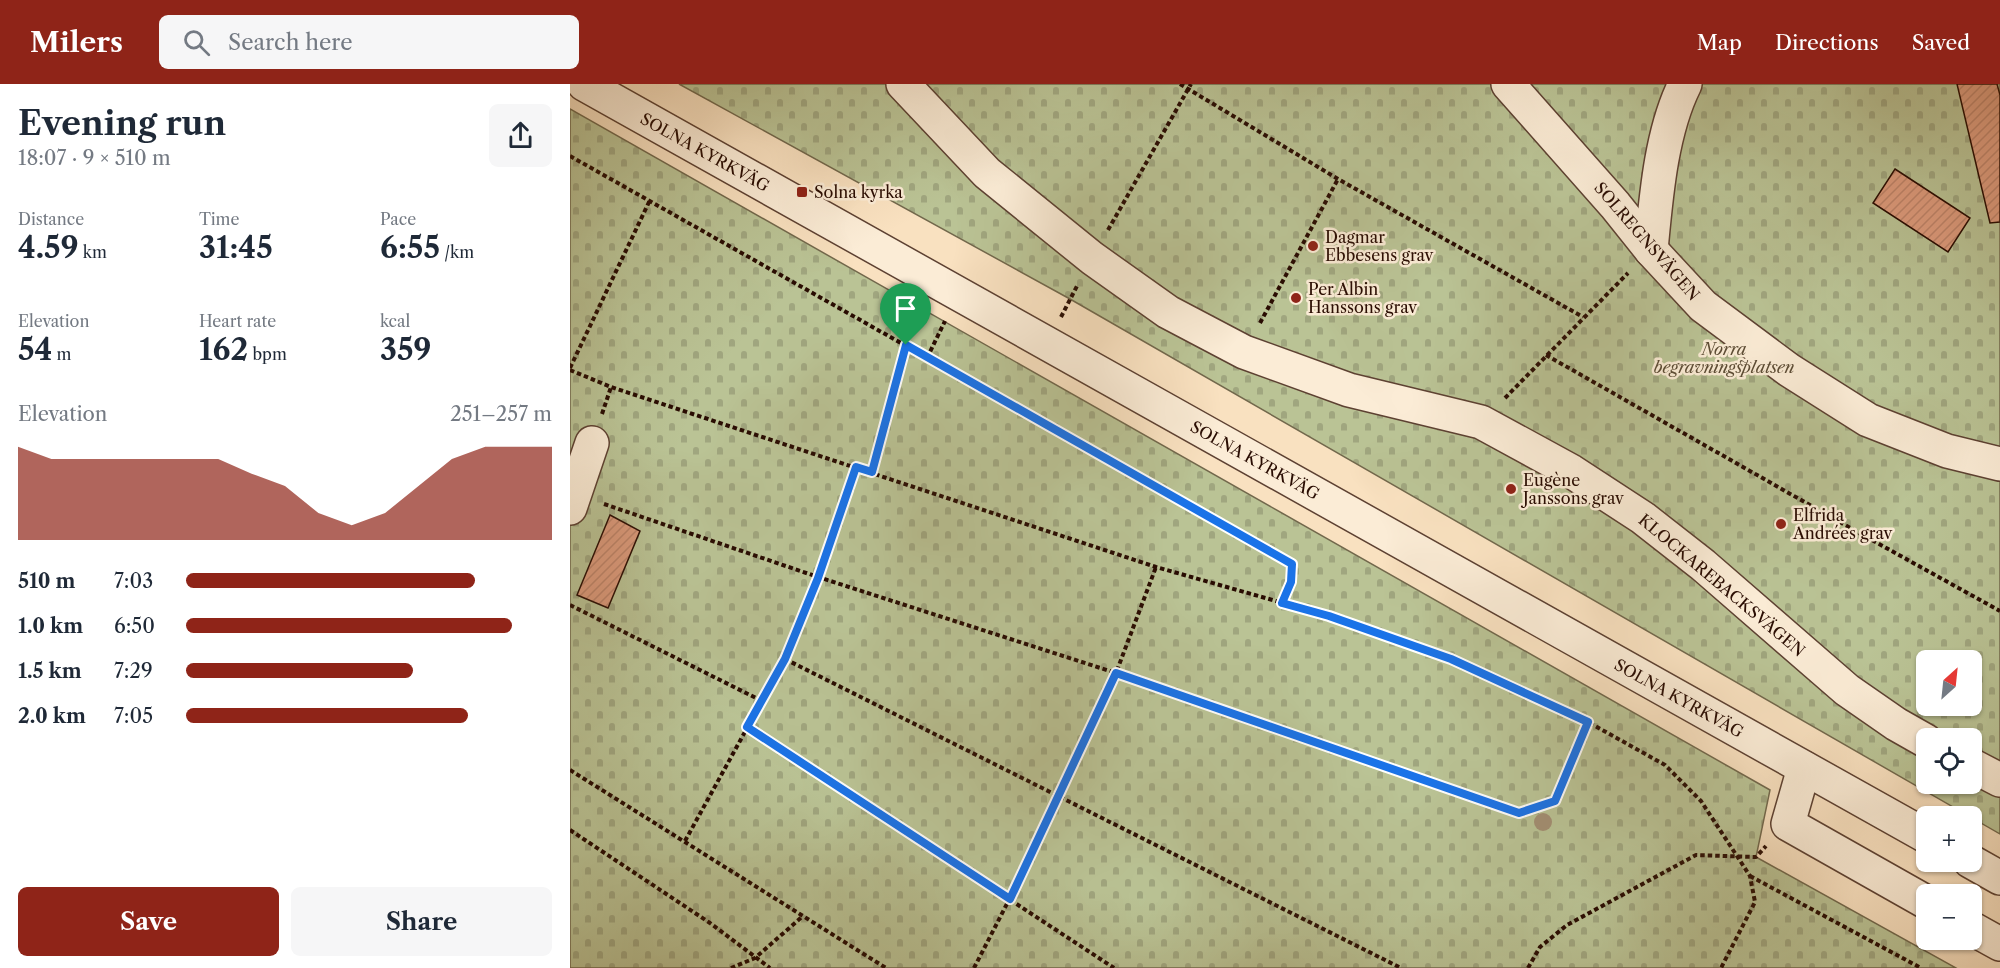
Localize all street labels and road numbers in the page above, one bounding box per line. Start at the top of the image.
street label: SOLNA KYRKVÄG [637,108,773,196]
street label: SOLREGNSVÄGEN [1590,178,1704,304]
street label: SOLNA KYRKVÄG [1187,416,1323,504]
street label: KLOCKAREBACKSVÄGEN [1635,510,1809,660]
street label: SOLNA KYRKVÄG [1611,654,1747,742]

